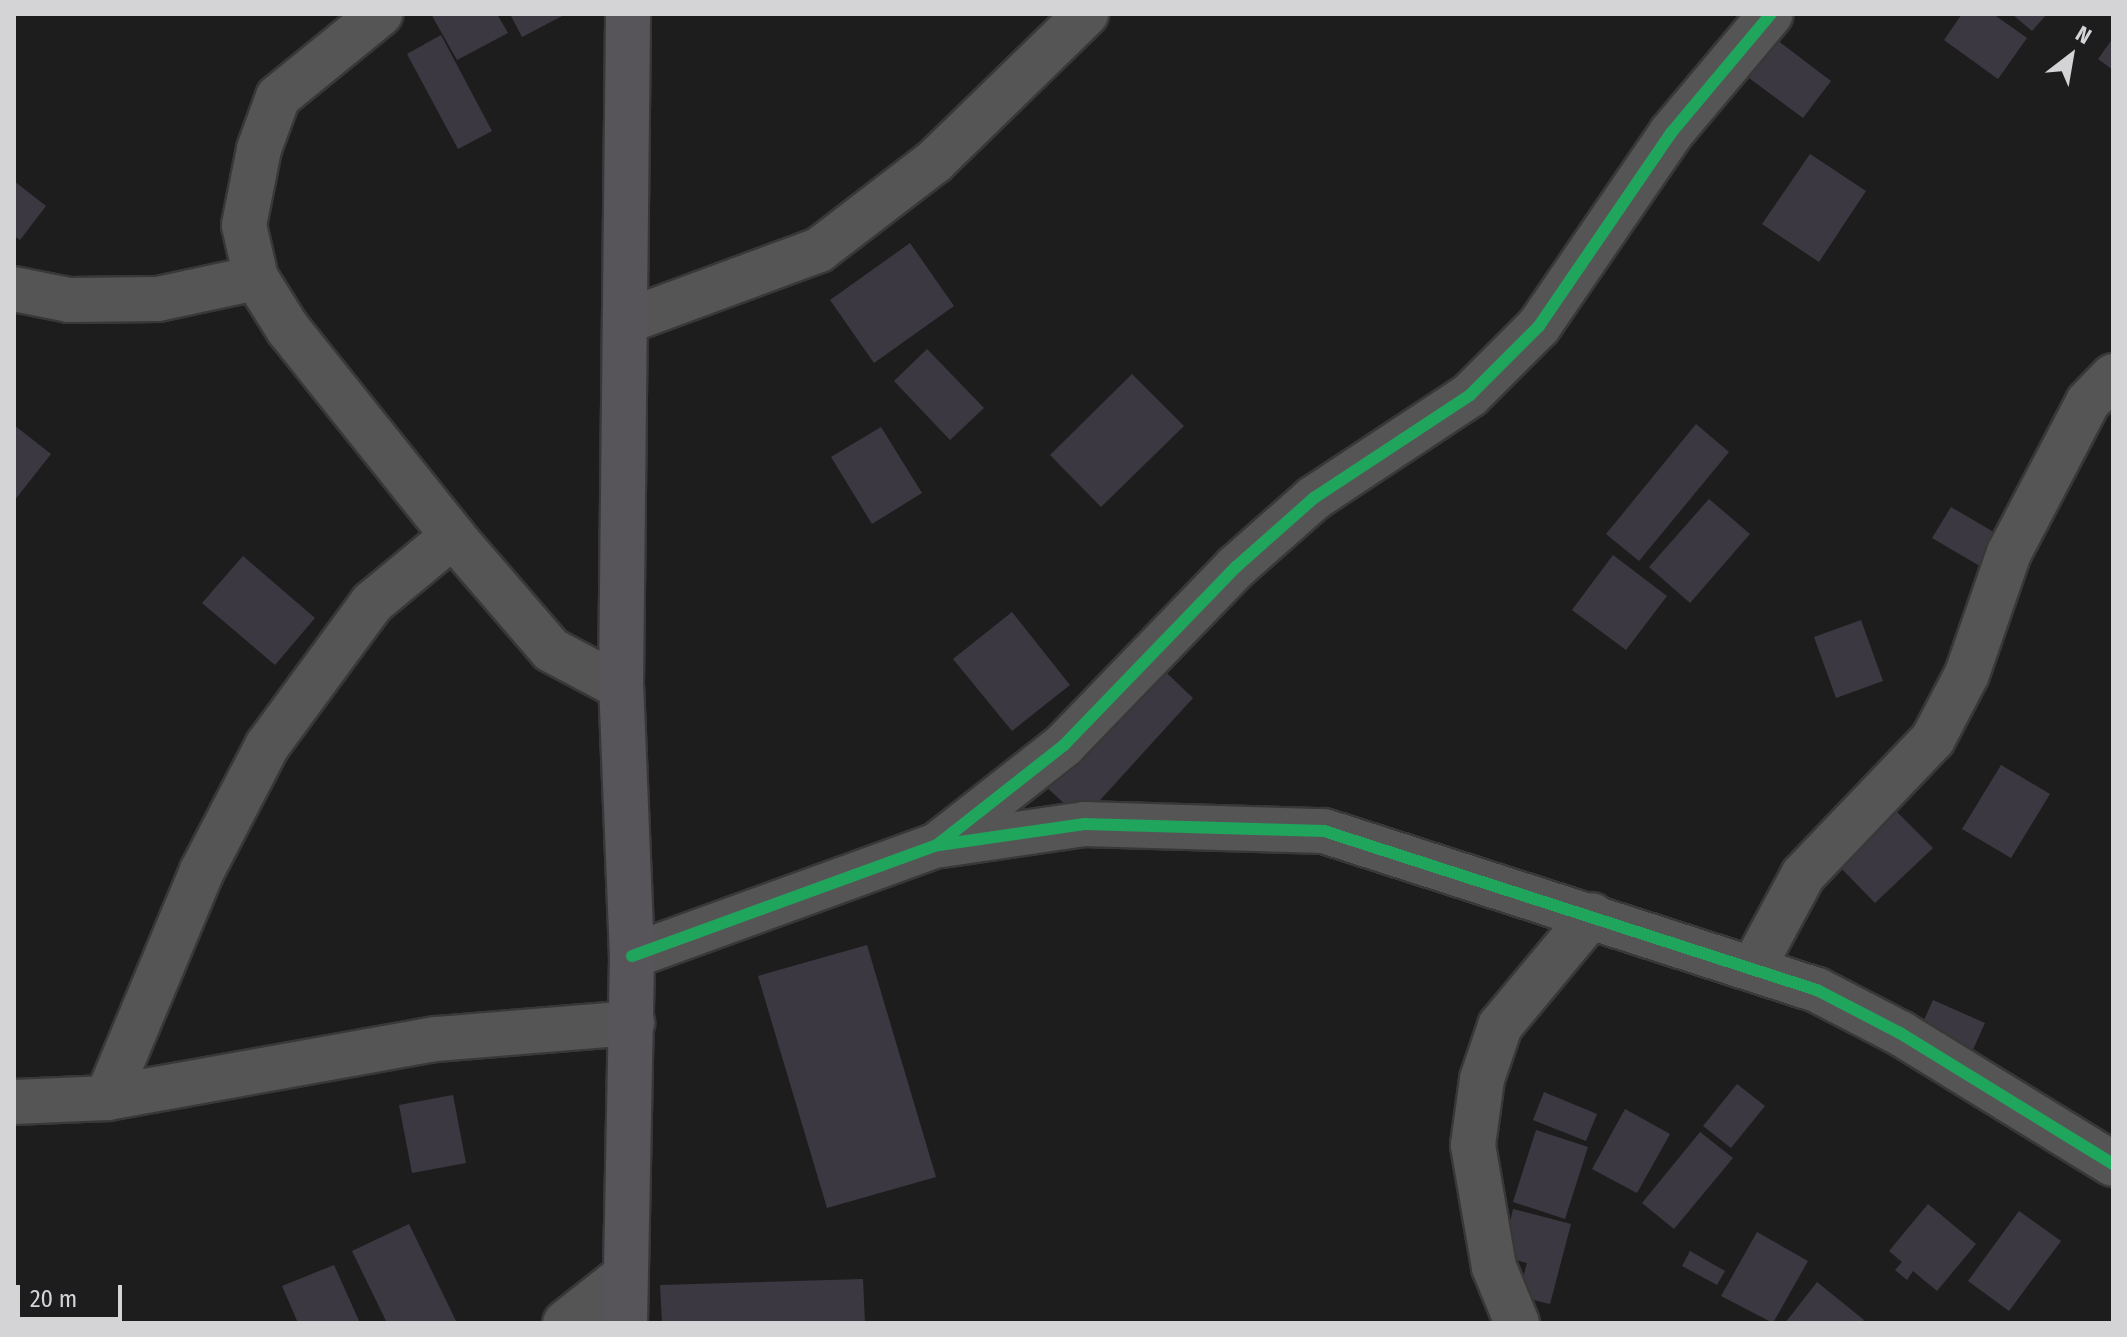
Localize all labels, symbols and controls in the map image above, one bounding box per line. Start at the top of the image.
north arrow [2031,16,2111,96]
text: N [2071,20,2096,50]
scale bar [20,1269,126,1319]
text: 20 m [30,1285,77,1313]

